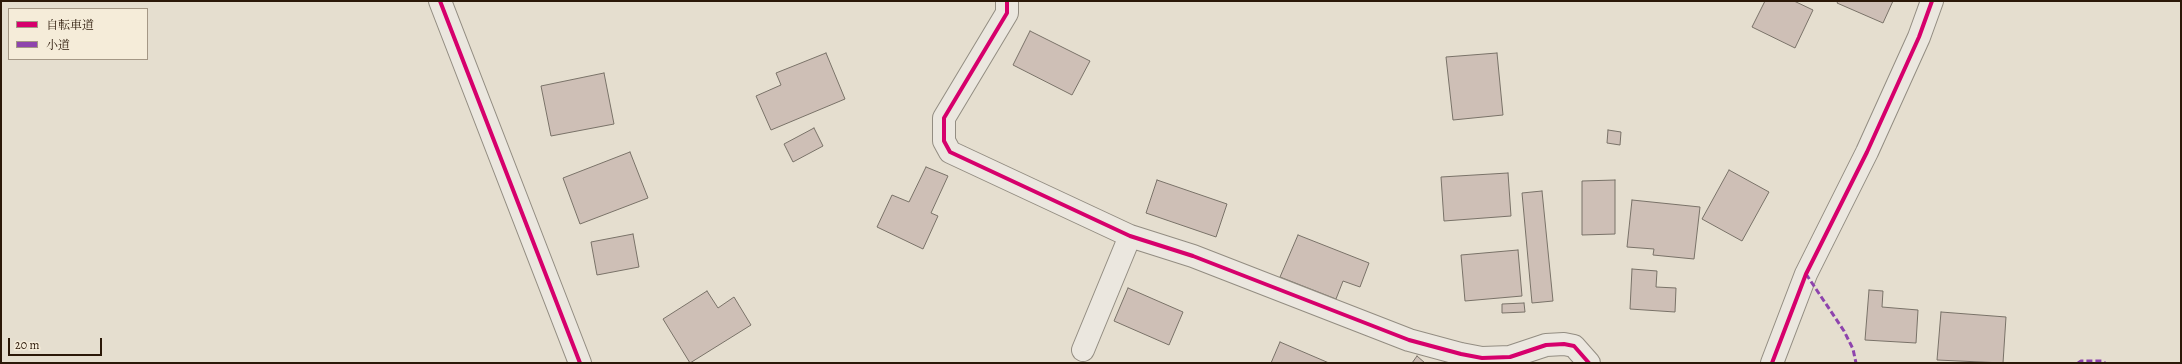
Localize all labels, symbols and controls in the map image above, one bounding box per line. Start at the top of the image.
legend [8,8,148,60]
text: 自転車道 [46,17,94,33]
text: 小道 [46,37,70,53]
scale bar [10,330,104,356]
text: 20 m [15,337,39,353]

